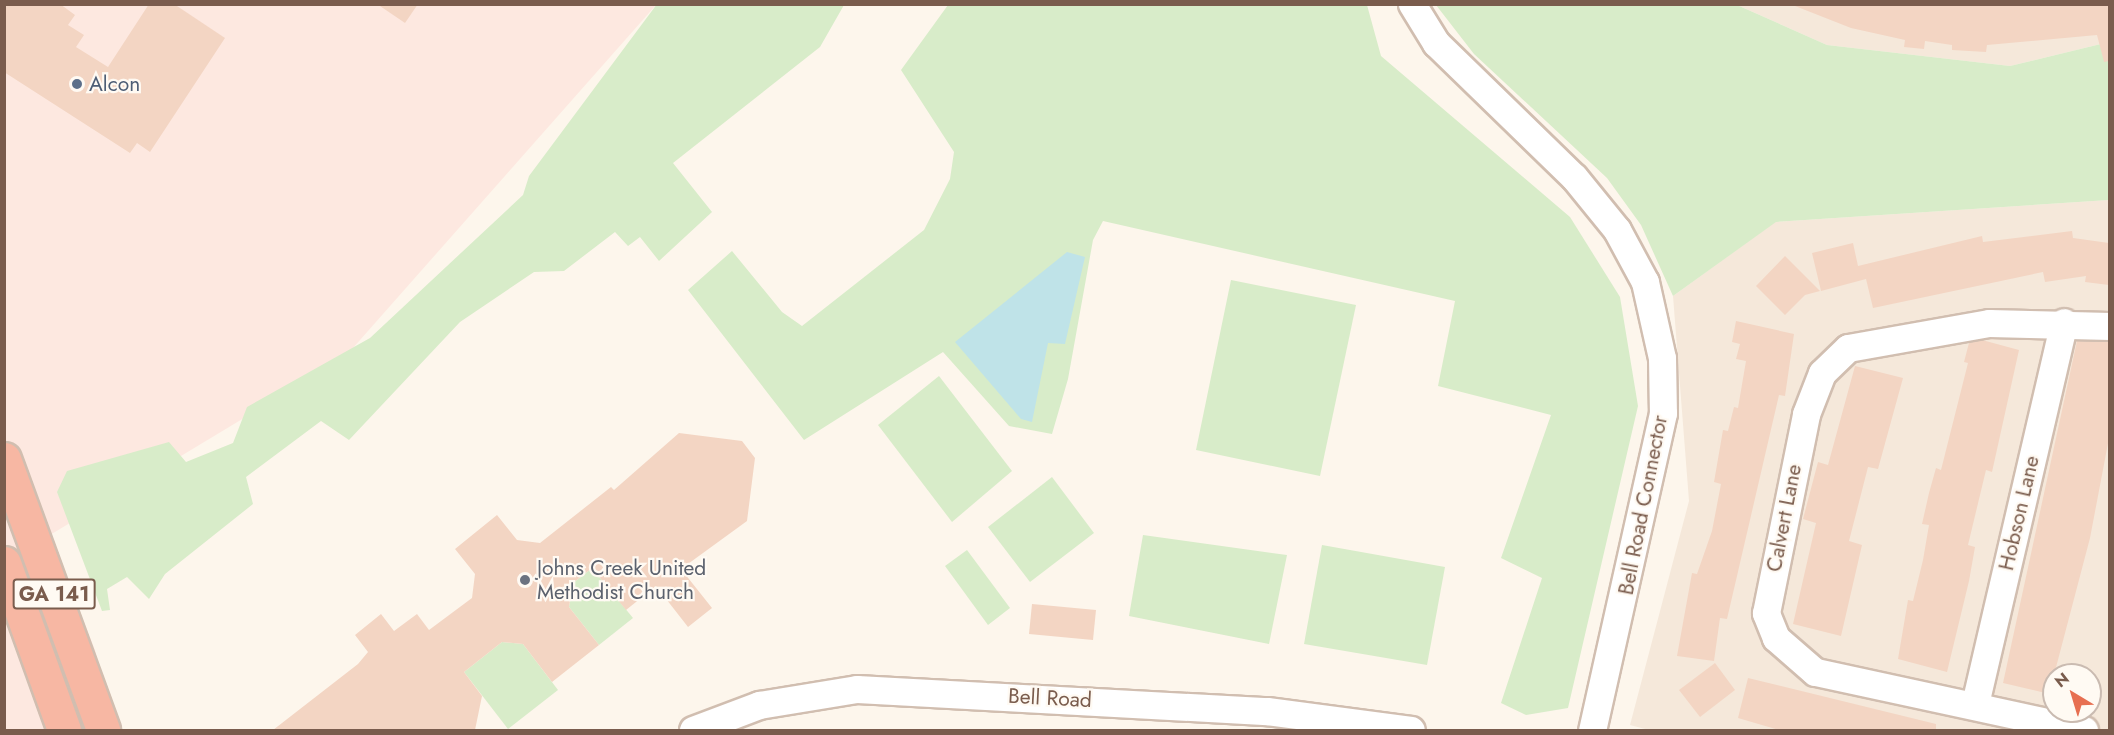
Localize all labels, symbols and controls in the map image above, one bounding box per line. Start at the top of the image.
place label: Alcon [89,71,140,97]
marker: Alcon [70,77,84,91]
street label: Bell Road Connector [1613,413,1673,597]
street label: Hobson Lane [1994,453,2044,573]
street label: Calvert Lane [1761,462,1807,574]
place label: Johns Creek United Methodist Church [537,555,706,605]
marker: Johns Creek United Methodist Church [518,573,532,587]
road number: GA 141 [12,577,96,611]
north arrow [2042,663,2102,723]
text: N [2050,667,2074,693]
street label: Bell Road [1008,683,1092,713]

